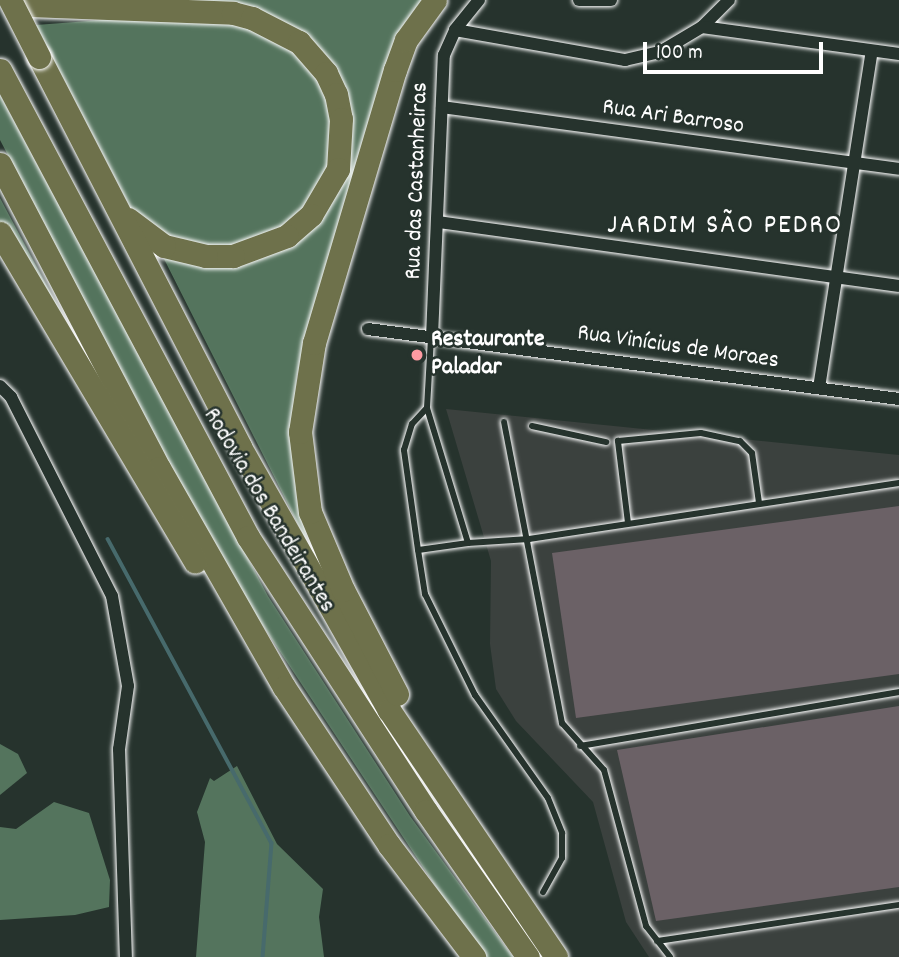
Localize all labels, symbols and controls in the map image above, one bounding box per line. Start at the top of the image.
scale bar [647,28,827,72]
text: 100 m [656,39,703,69]
street label: Rua das Castanheiras [400,82,436,280]
street label: Rua Ari Barroso [600,94,746,142]
district label: JARDIM SÃO PEDRO [609,210,841,244]
street label: Rua Vinícius de Moraes [575,320,781,376]
place label: Restaurante Paladar [431,327,544,383]
marker: Restaurante Paladar [409,347,425,363]
street label: Rodovia dos Bandeirantes [195,403,341,619]

